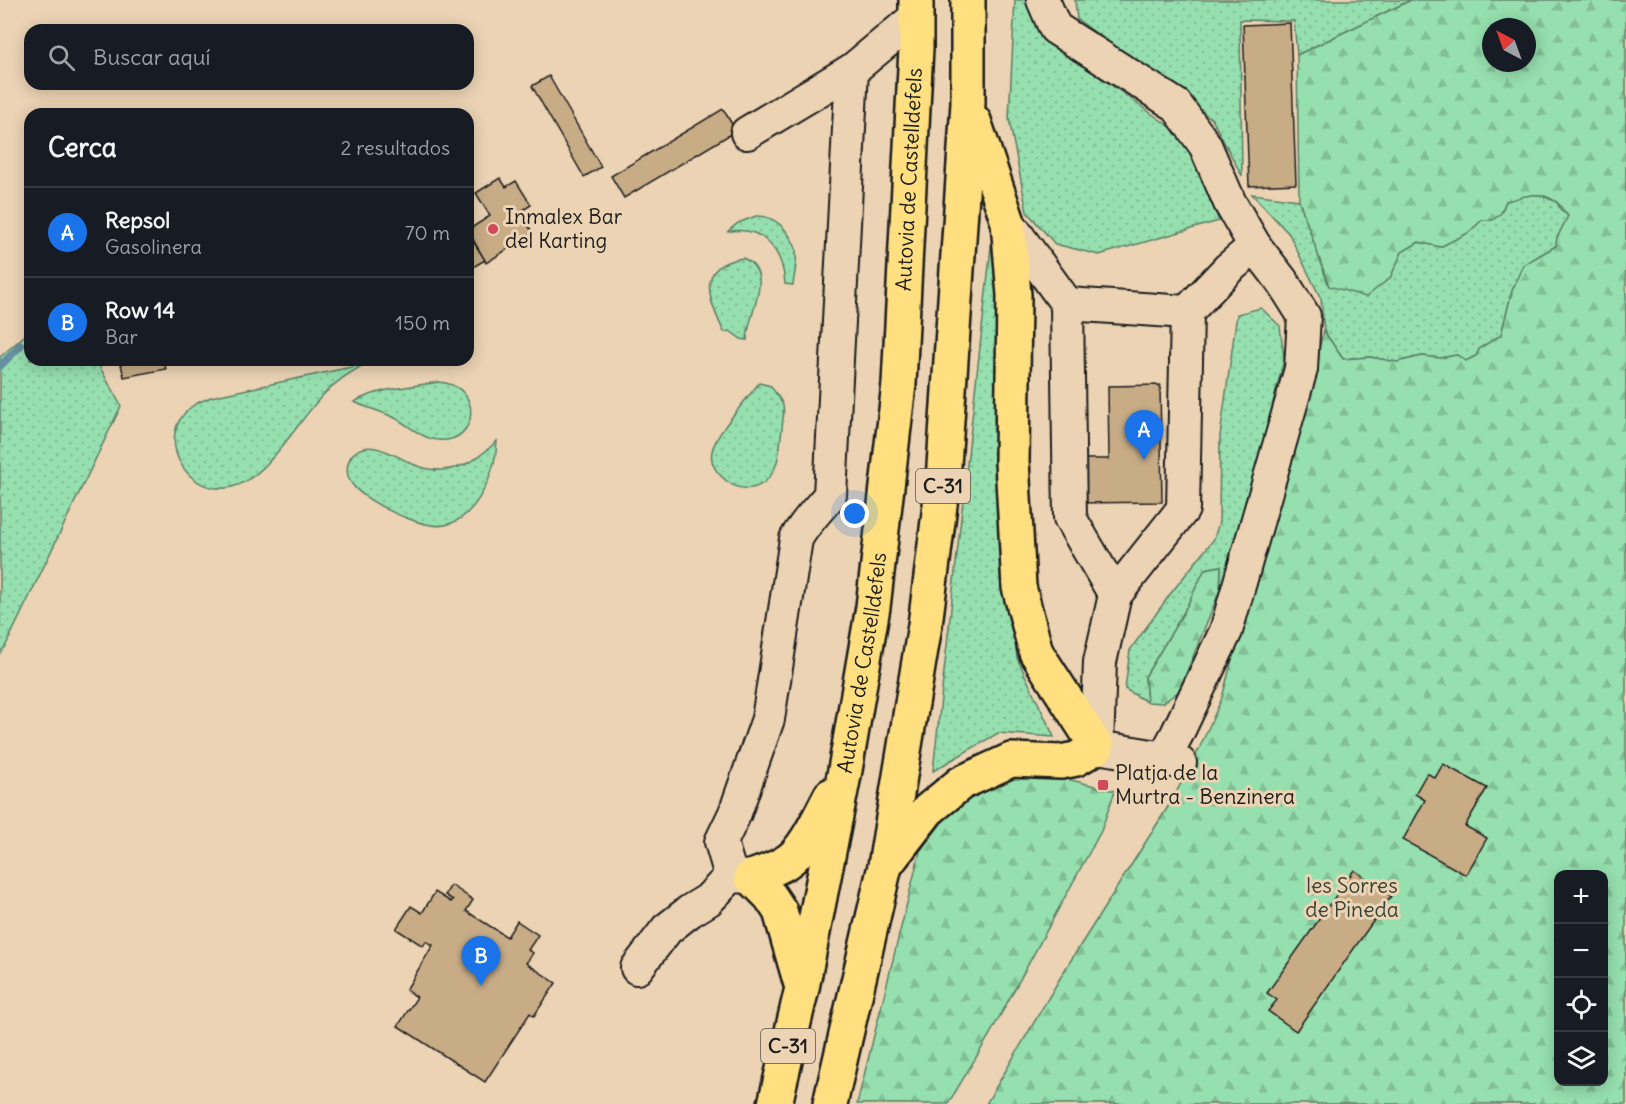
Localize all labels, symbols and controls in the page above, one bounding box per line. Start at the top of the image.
north arrow [1482,18,1536,72]
search box [24,24,474,90]
icon: search [45,41,78,74]
text: Buscar aquí [93,43,210,71]
street label: Autovia de Castelldefels [890,67,928,292]
text: Cerca [48,131,117,164]
text: 2 resultados [341,135,450,160]
place label: Inmalex Bar del Karting [505,203,623,254]
text: Repsol [105,206,170,234]
text: A [61,220,74,245]
text: 70 m [405,220,450,245]
marker: Inmalex Bar del Karting [486,222,500,236]
text: Gasolinera [105,234,202,259]
text: Row 14 [105,296,175,324]
text: B [61,310,74,335]
text: 150 m [395,310,450,335]
text: Bar [105,324,138,349]
pin: A [1124,410,1164,460]
road number: C-31 [916,469,970,503]
your location [840,499,869,528]
street label: Autovia de Castelldefels [831,551,892,775]
place label: Platja de la Murtra - Benzinera [1115,759,1295,810]
marker: Platja de la Murtra - Benzinera [1096,778,1110,792]
map controls [1554,870,1608,1086]
button: + [1554,870,1608,924]
park label: les Sorres de Pineda [1305,872,1399,923]
button: − [1554,924,1608,978]
pin: B [462,936,500,986]
button: locate [1554,978,1608,1032]
road number: C-31 [761,1029,815,1063]
button: layers [1554,1032,1608,1086]

